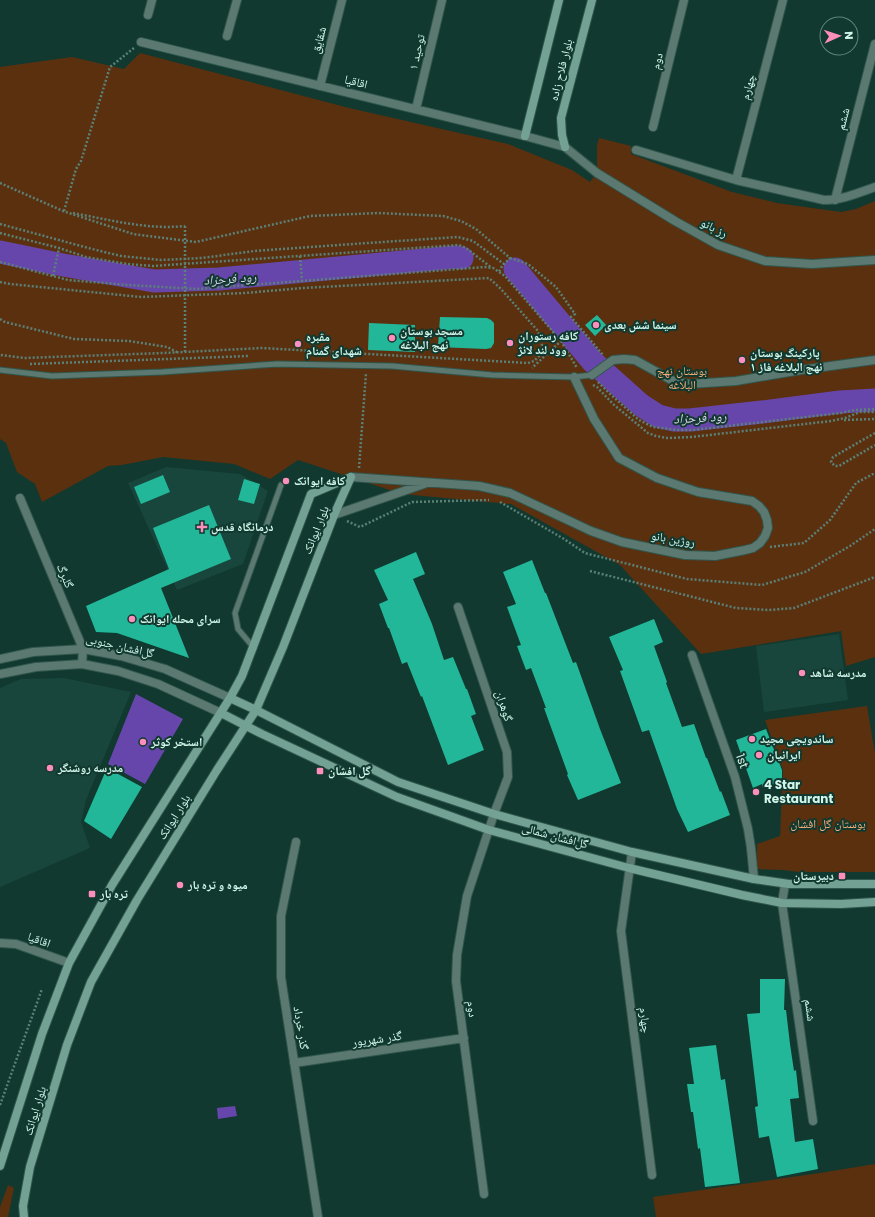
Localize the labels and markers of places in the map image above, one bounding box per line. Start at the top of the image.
place label: سینما شش بعدی [604,316,677,333]
marker: سینما شش بعدی [591,320,601,330]
place label: مسجد بوستان نهج البلاغه [400,322,463,353]
place label: کافه رستوران وود لند لانژ [517,327,579,358]
place label: مقبره شهدای گمنام [306,328,362,359]
marker: مسجد بوستان نهج البلاغه [387,333,397,343]
marker: کافه رستوران وود لند لانژ [505,338,515,348]
marker: مقبره شهدای گمنام [293,339,303,349]
place label: پارکینگ بوستان نهج البلاغه فاز ۱ [750,344,822,375]
marker: پارکینگ بوستان نهج البلاغه فاز ۱ [737,355,747,365]
place label: کافه ایوانک [294,472,346,489]
marker: کافه ایوانک [281,476,291,486]
place label: درمانگاه قدس [211,518,274,535]
marker: درمانگاه قدس [196,521,208,533]
place label: سرای محله ایوانک [140,610,221,627]
marker: سرای محله ایوانک [127,614,137,624]
place label: مدرسه شاهد [810,664,867,681]
marker: مدرسه شاهد [797,668,807,678]
place label: ساندویچی مجید [760,730,833,747]
place label: استخر کوثر [150,733,202,750]
marker: ساندویچی مجید [747,734,757,744]
marker: استخر کوثر [138,737,148,747]
place label: ایرانیان [767,746,801,763]
marker: ایرانیان [754,750,764,760]
place label: مدرسه روشنگر [57,759,124,776]
place label: گل افشان [328,762,372,779]
marker: مدرسه روشنگر [45,763,55,773]
marker: گل افشان [315,766,325,776]
place label: 4 Star Restaurant [764,776,833,807]
marker: 4 Star Restaurant [751,787,761,797]
place label: دبیرستان [793,867,834,884]
marker: دبیرستان [837,871,847,881]
place label: میوه و تره بار [187,876,248,893]
marker: میوه و تره بار [175,880,185,890]
place label: تره بار [99,885,129,902]
marker: تره بار [87,889,97,899]

